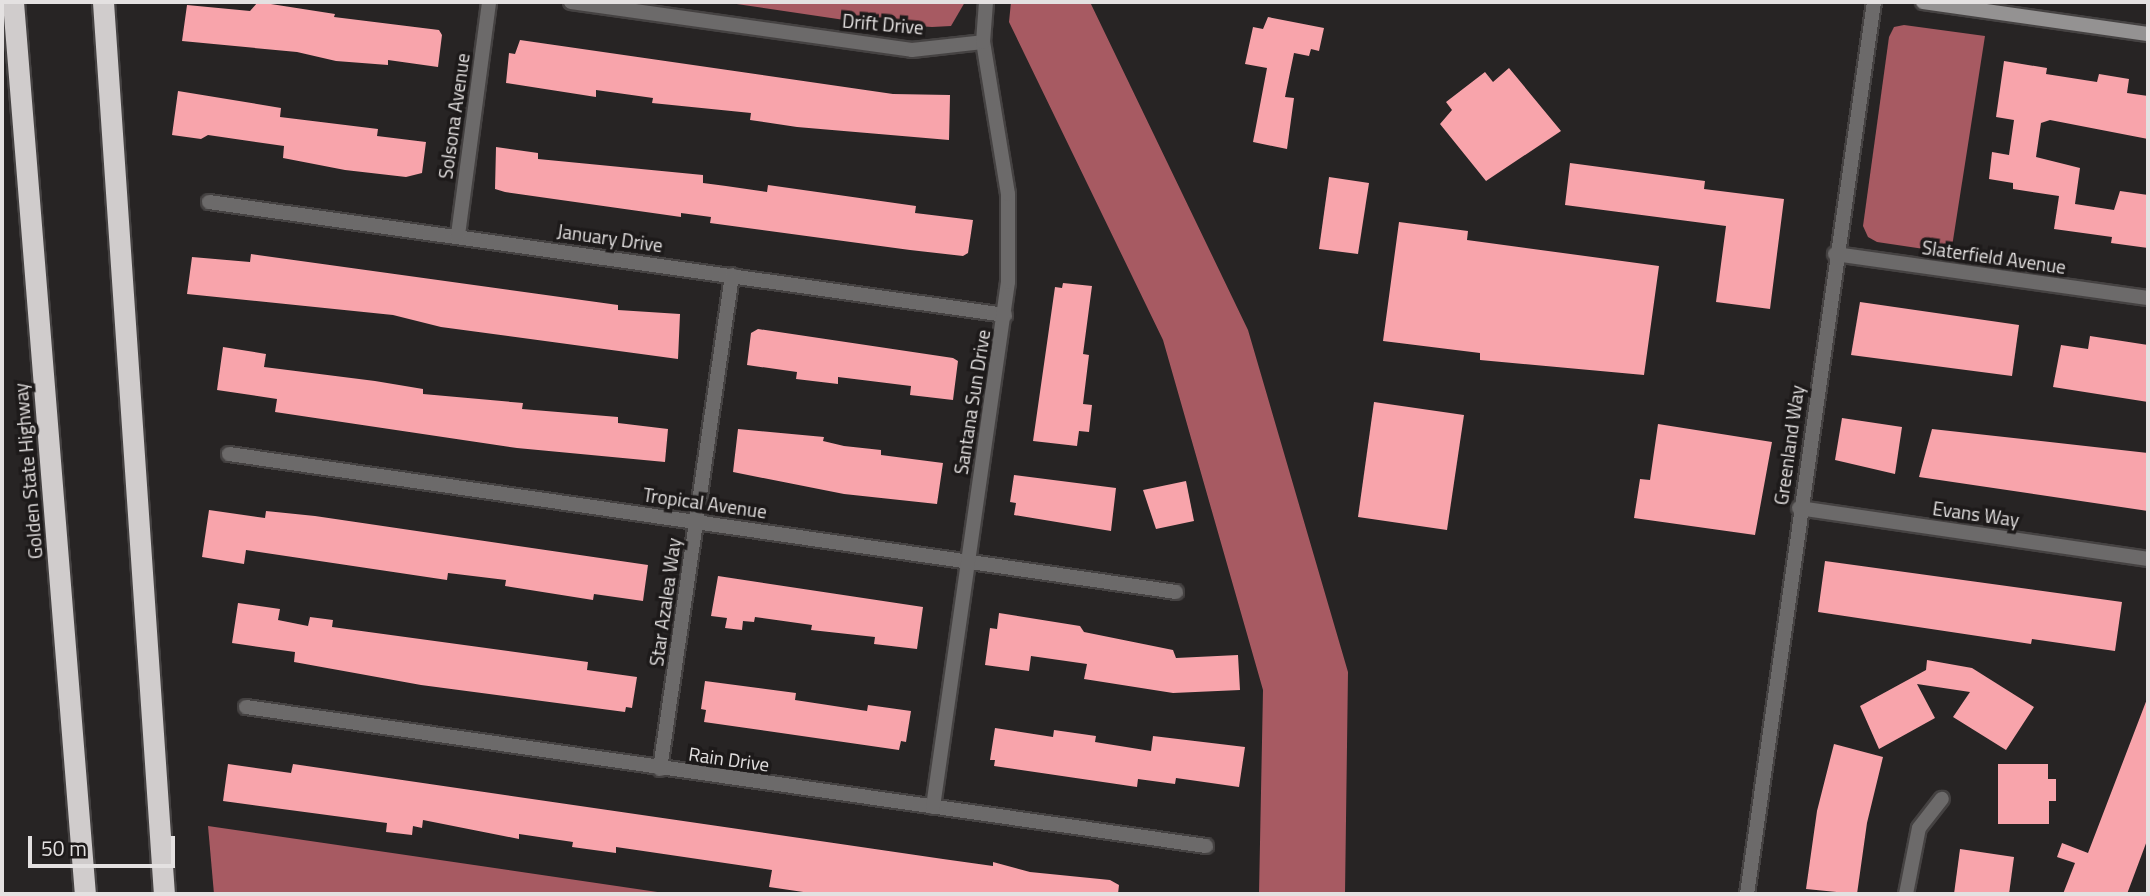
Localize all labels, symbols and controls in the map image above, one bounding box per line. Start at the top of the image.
street label: Drift Drive [841,9,925,39]
street label: Solsona Avenue [434,52,474,180]
street label: January Drive [556,219,664,257]
street label: Slaterfield Avenue [1921,236,2067,278]
street label: Santana Sun Drive [949,328,995,476]
street label: Golden State Highway [9,382,47,560]
street label: Greenland Way [1769,384,1809,506]
street label: Tropical Avenue [642,483,768,523]
street label: Evans Way [1931,497,2021,531]
street label: Star Azalea Way [645,536,685,668]
street label: Rain Drive [687,742,771,776]
scale bar [32,822,178,866]
text: 50 m [41,832,87,864]

